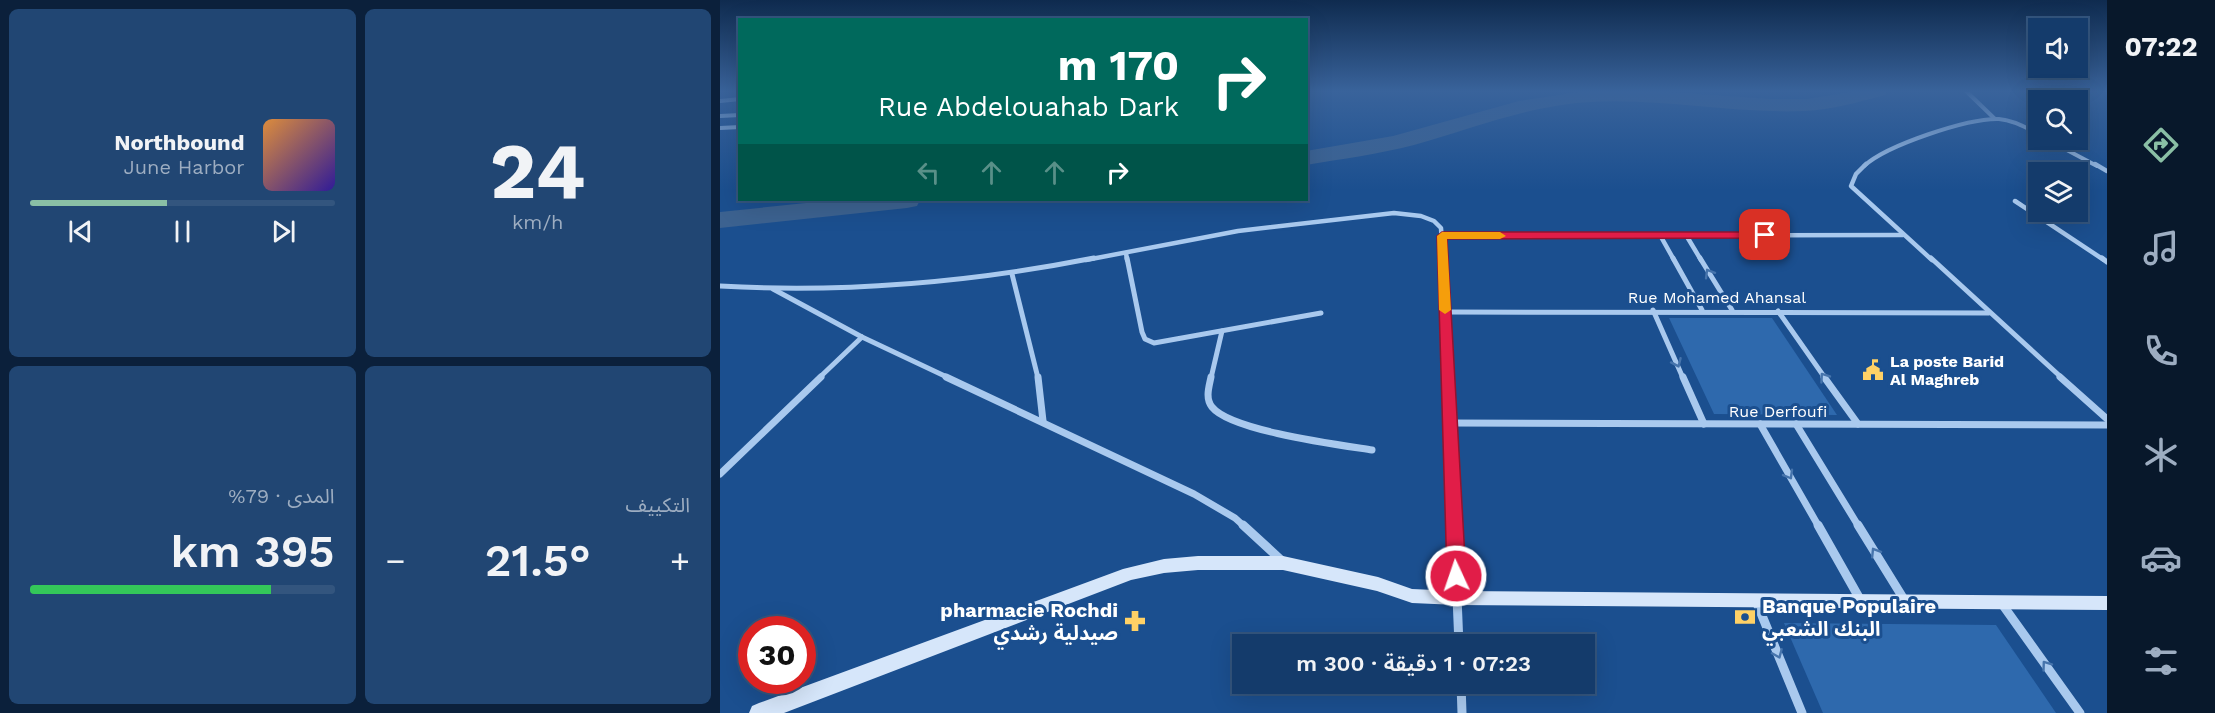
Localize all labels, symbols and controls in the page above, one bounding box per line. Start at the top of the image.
map controls [2028,18,2088,222]
button: sound [2028,18,2088,78]
text: 07:22 [2125,31,2197,63]
text: 170 m [1058,41,1179,90]
icon: right [1200,42,1278,120]
button: search [2028,90,2088,150]
text: Rue Abdelouahab Dark [878,91,1179,123]
icon: directions [2140,124,2182,166]
text: 24 [490,125,586,217]
text: Northbound [114,130,245,155]
text: June Harbor [124,155,245,179]
icon: left [912,156,945,189]
icon: ahead [975,156,1008,189]
icon: ahead [1038,156,1071,189]
icon: right [1101,156,1134,189]
button: layers [2028,162,2088,222]
pin [1739,209,1790,260]
text: km/h [512,210,564,234]
icon: previous [64,215,97,248]
icon: pause [166,215,199,248]
icon: next [267,215,300,248]
icon: arrive [1748,218,1781,251]
icon: music [2140,227,2182,269]
one-way arrow [1704,269,1716,279]
street label: Rue Mohamed Ahansal [1628,288,1806,307]
icon: phone [2140,330,2182,372]
place label: La poste Barid Al Maghreb [1890,352,2004,389]
one-way arrow [1669,357,1681,368]
public building icon: La poste Barid Al Maghreb [1861,358,1885,382]
one-way arrow [1820,372,1831,383]
street label: Rue Derfoufi [1729,402,1827,421]
icon: climate [2140,434,2182,476]
one-way arrow [1782,469,1793,479]
text: المدى · 79% [228,484,335,508]
text: التكييف [626,493,690,517]
text: 395 km [171,525,335,578]
text: 21.5° [485,534,591,587]
icon: car [2140,537,2182,579]
text: − [386,541,405,580]
text: + [670,541,690,580]
position arrow [1424,544,1488,608]
one-way arrow [1870,548,1882,558]
place label: Banque Populaire البنك الشعبي [1762,594,1936,646]
place label: pharmacie Rochdi صيدلية رشدي [940,598,1118,650]
bank icon: Banque Populaire البنك الشعبي [1733,605,1757,629]
pharmacy icon: pharmacie Rochdi صيدلية رشدي [1123,609,1147,633]
speed limit sign: 30 [738,616,816,694]
icon: filters [2140,640,2182,682]
one-way arrow [1771,648,1783,659]
text: 07:23 · 1 دقيقة · 300 m [1296,651,1531,676]
one-way arrow [2042,661,2053,672]

